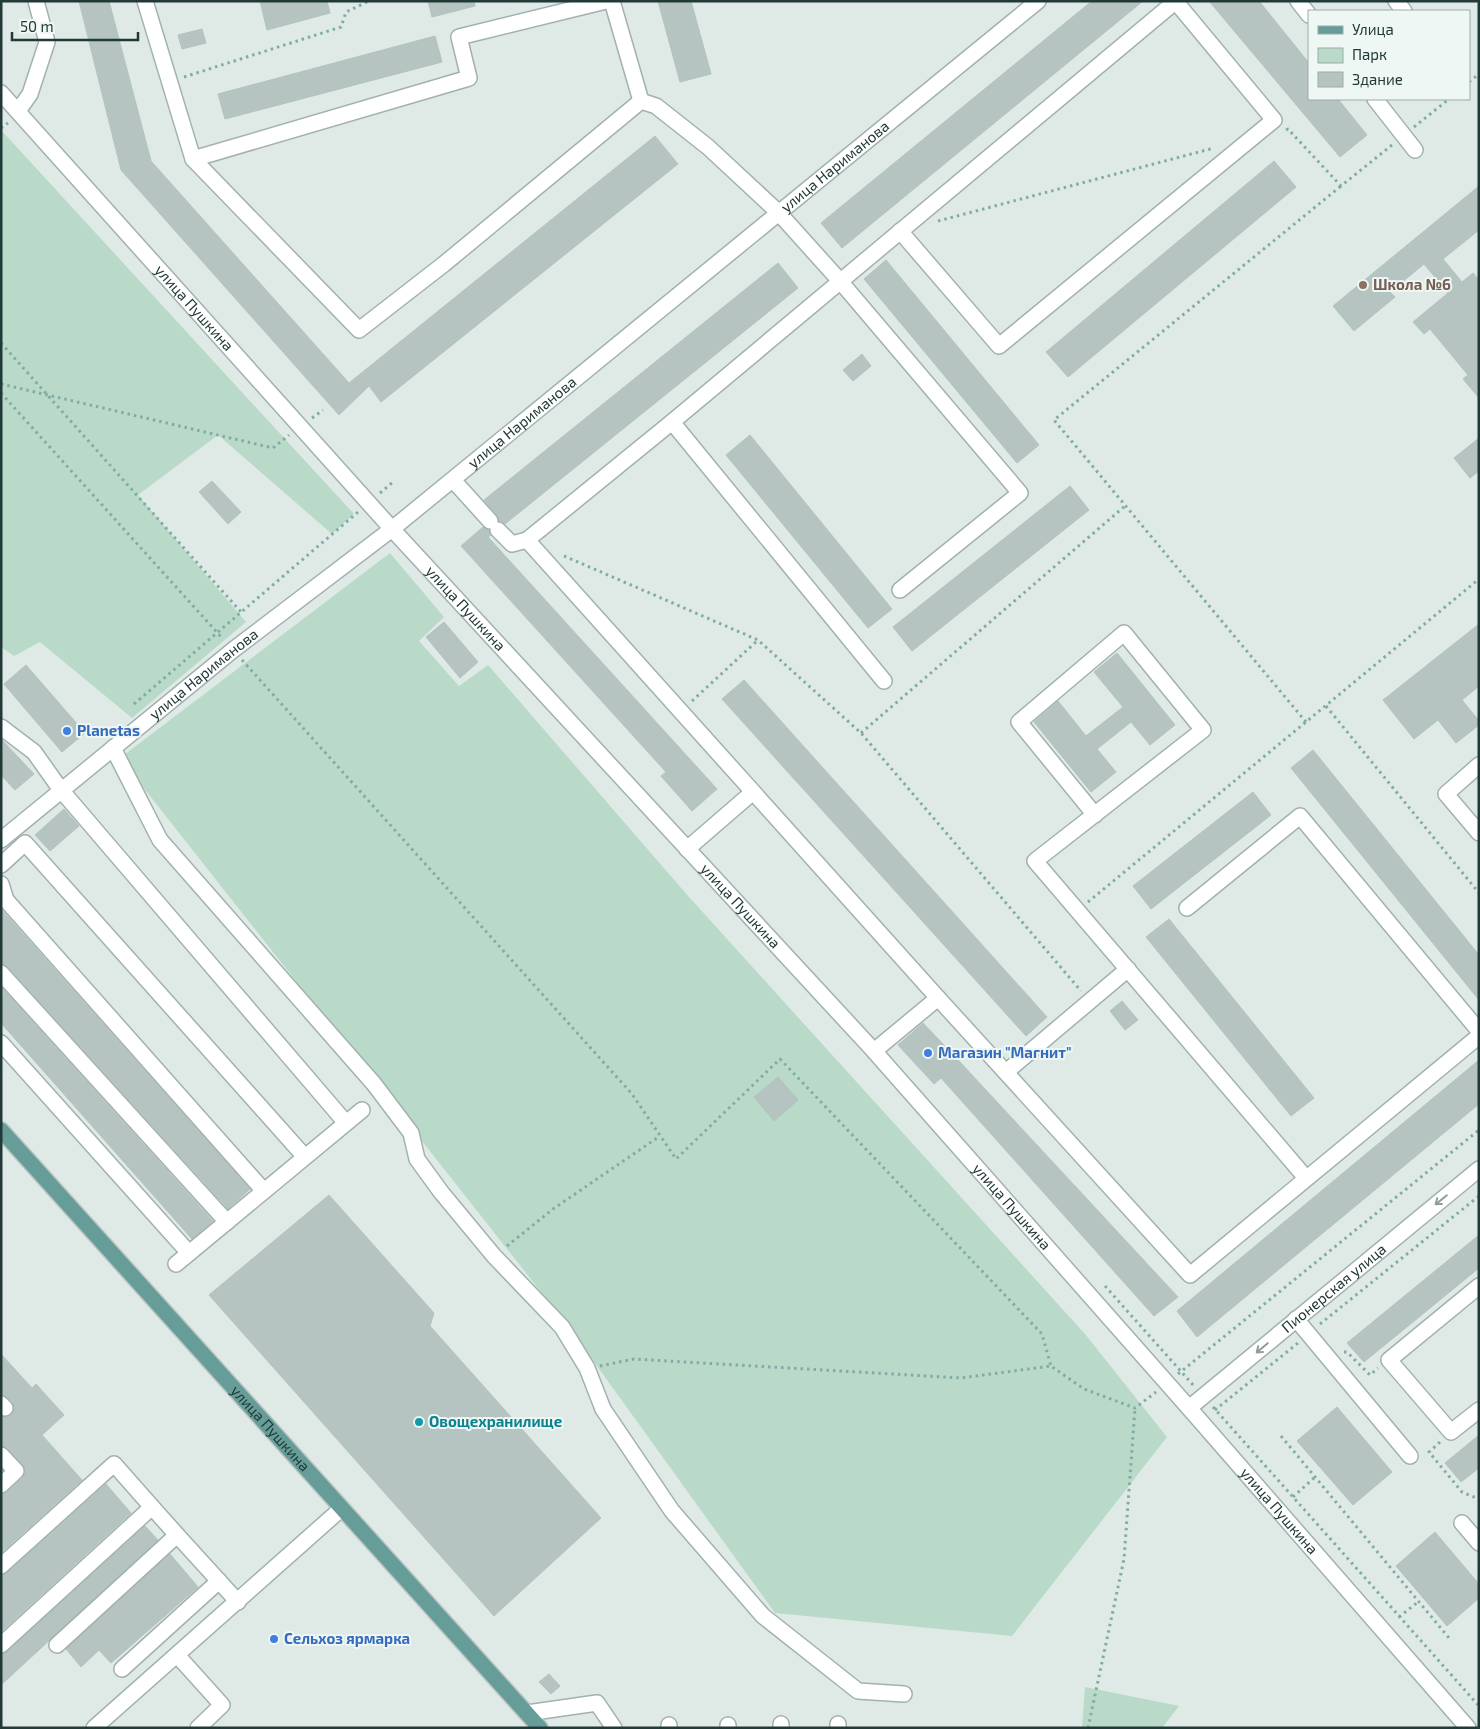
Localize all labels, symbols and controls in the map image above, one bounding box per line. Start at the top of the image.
scale bar [12,10,139,42]
legend [1308,10,1470,100]
text: 50 m [20,17,54,35]
text: Улица [1352,20,1394,38]
text: Парк [1352,45,1387,63]
text: Здание [1352,70,1403,88]
street label: улица Нариманова [777,116,892,216]
street label: улица Пушкина [151,261,238,354]
place label: Школа №6 [1373,275,1451,293]
marker: Школа №6 [1357,279,1369,291]
street label: улица Нариманова [464,372,579,472]
street label: улица Пушкина [422,562,510,654]
street label: улица Нариманова [145,624,261,724]
place label: Planetas [77,721,140,739]
marker: Planetas [61,725,73,737]
street label: улица Пушкина [697,859,785,952]
place label: Магазин "Магнит" [938,1043,1072,1061]
marker: Магазин "Магнит" [922,1047,934,1059]
street label: улица Пушкина [969,1159,1055,1253]
one-way arrow [1435,1194,1448,1205]
street label: Пионерская улица [1277,1239,1389,1336]
one-way arrow [1255,1342,1268,1353]
street label: улица Пушкина [227,1381,314,1475]
place label: Овощехранилище [429,1412,562,1430]
marker: Овощехранилище [413,1416,425,1428]
street label: улица Пушкина [1236,1463,1322,1558]
place label: Сельхоз ярмарка [284,1629,410,1647]
marker: Сельхоз ярмарка [268,1633,280,1645]

